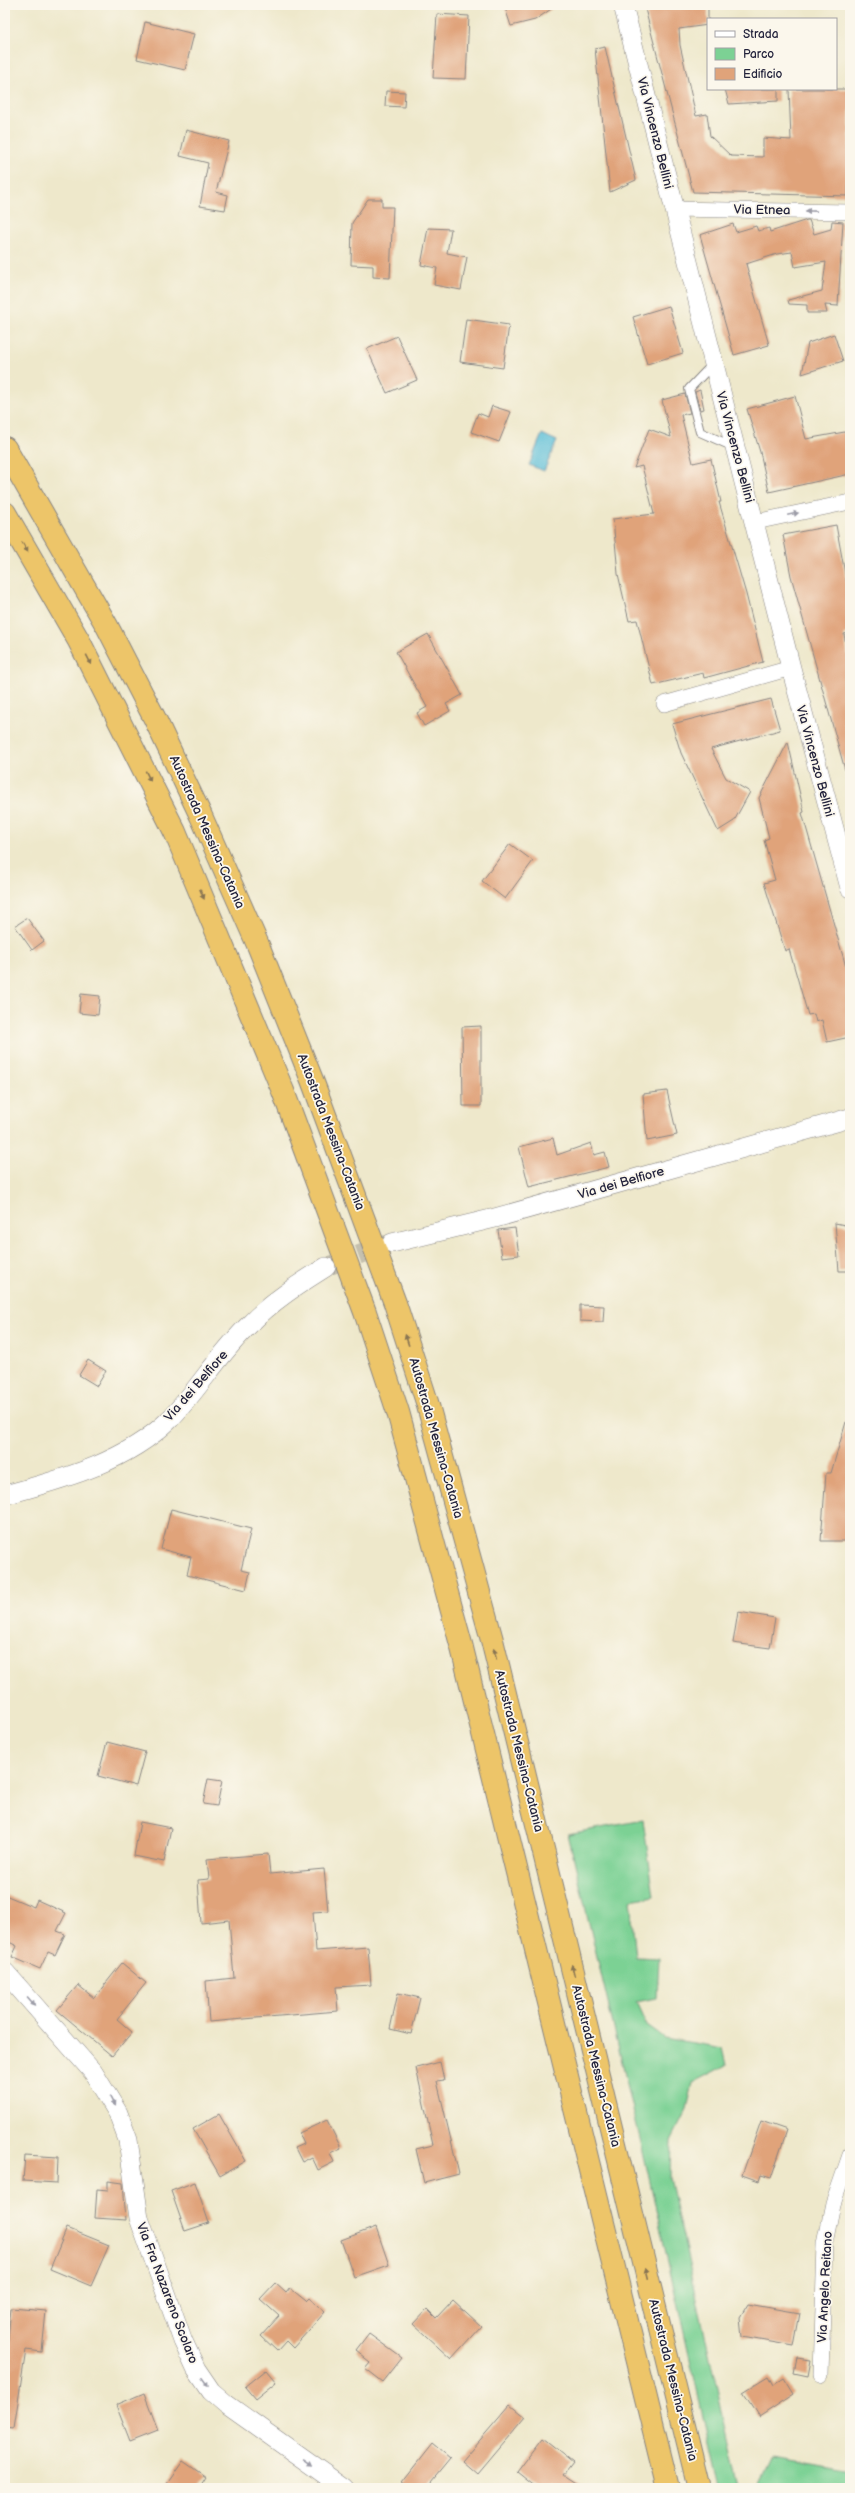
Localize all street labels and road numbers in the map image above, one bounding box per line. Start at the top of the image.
street label: Via Vincenzo Bellini [633,75,677,191]
street label: Via Etnea [733,202,791,218]
street label: Via Vincenzo Bellini [712,390,758,504]
street label: Via Vincenzo Bellini [792,704,838,818]
street label: Autostrada Messina-Catania [166,753,248,911]
street label: Autostrada Messina-Catania [294,1052,368,1212]
street label: Via dei Belfiore [576,1163,666,1203]
street label: Via dei Belfiore [161,1347,231,1425]
street label: Autostrada Messina-Catania [405,1356,467,1520]
street label: Autostrada Messina-Catania [491,1668,547,1834]
street label: Autostrada Messina-Catania [568,1983,624,2149]
street label: Via Fra Nazareno Scolaro [133,2220,201,2366]
street label: Via Angelo Reitano [814,2231,836,2343]
street label: Autostrada Messina-Catania [645,2297,701,2463]

